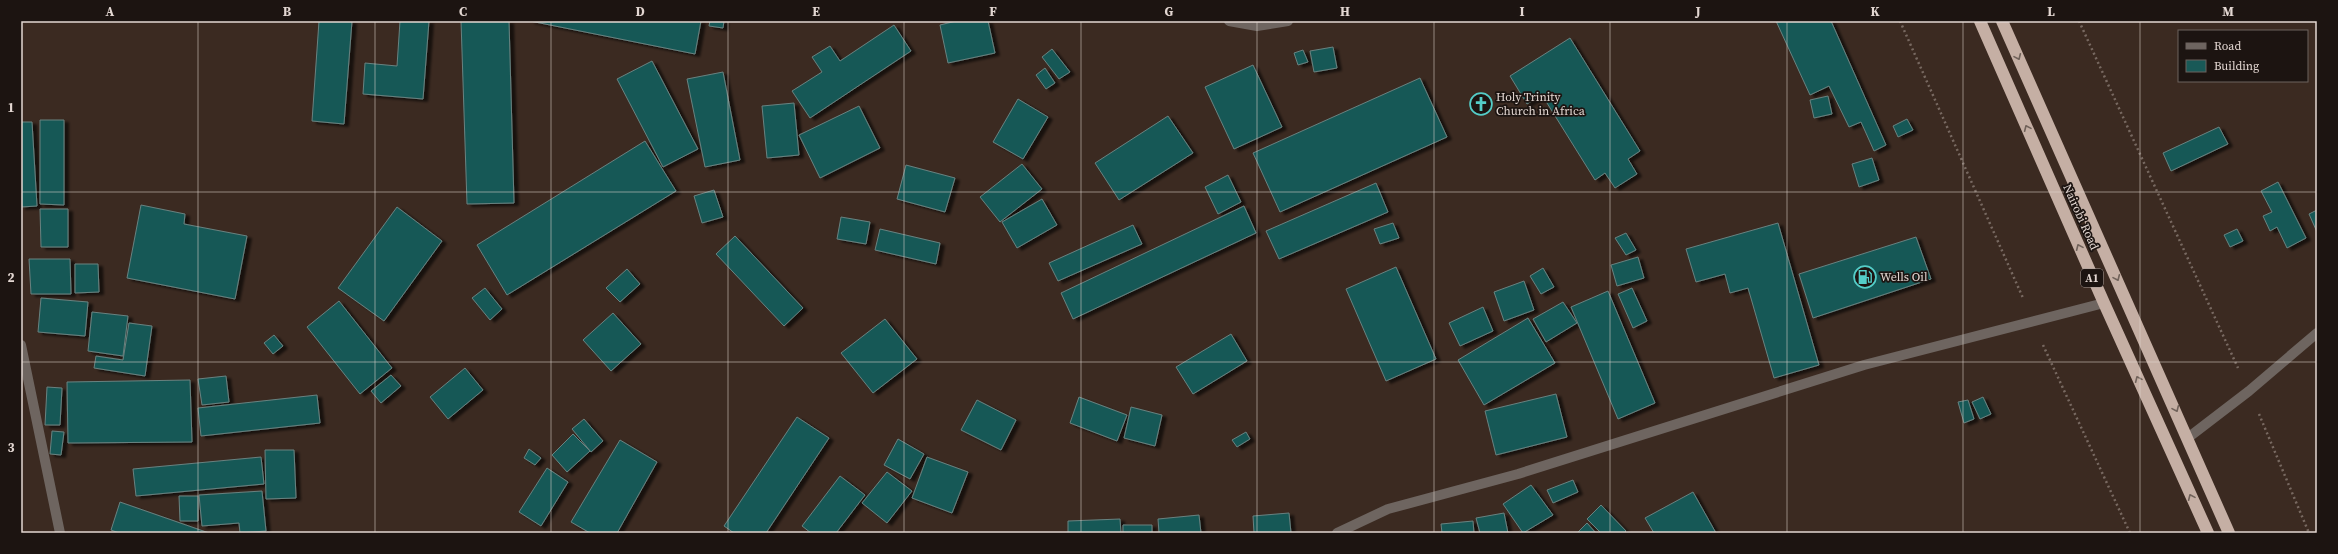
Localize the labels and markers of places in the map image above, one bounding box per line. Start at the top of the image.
place label: Holy Trinity Church in Africa [1496,89,1586,119]
church icon: Holy Trinity Church in Africa [1468,91,1494,117]
fuel station icon: Wells Oil [1852,264,1878,290]
place label: Wells Oil [1880,269,1928,285]

